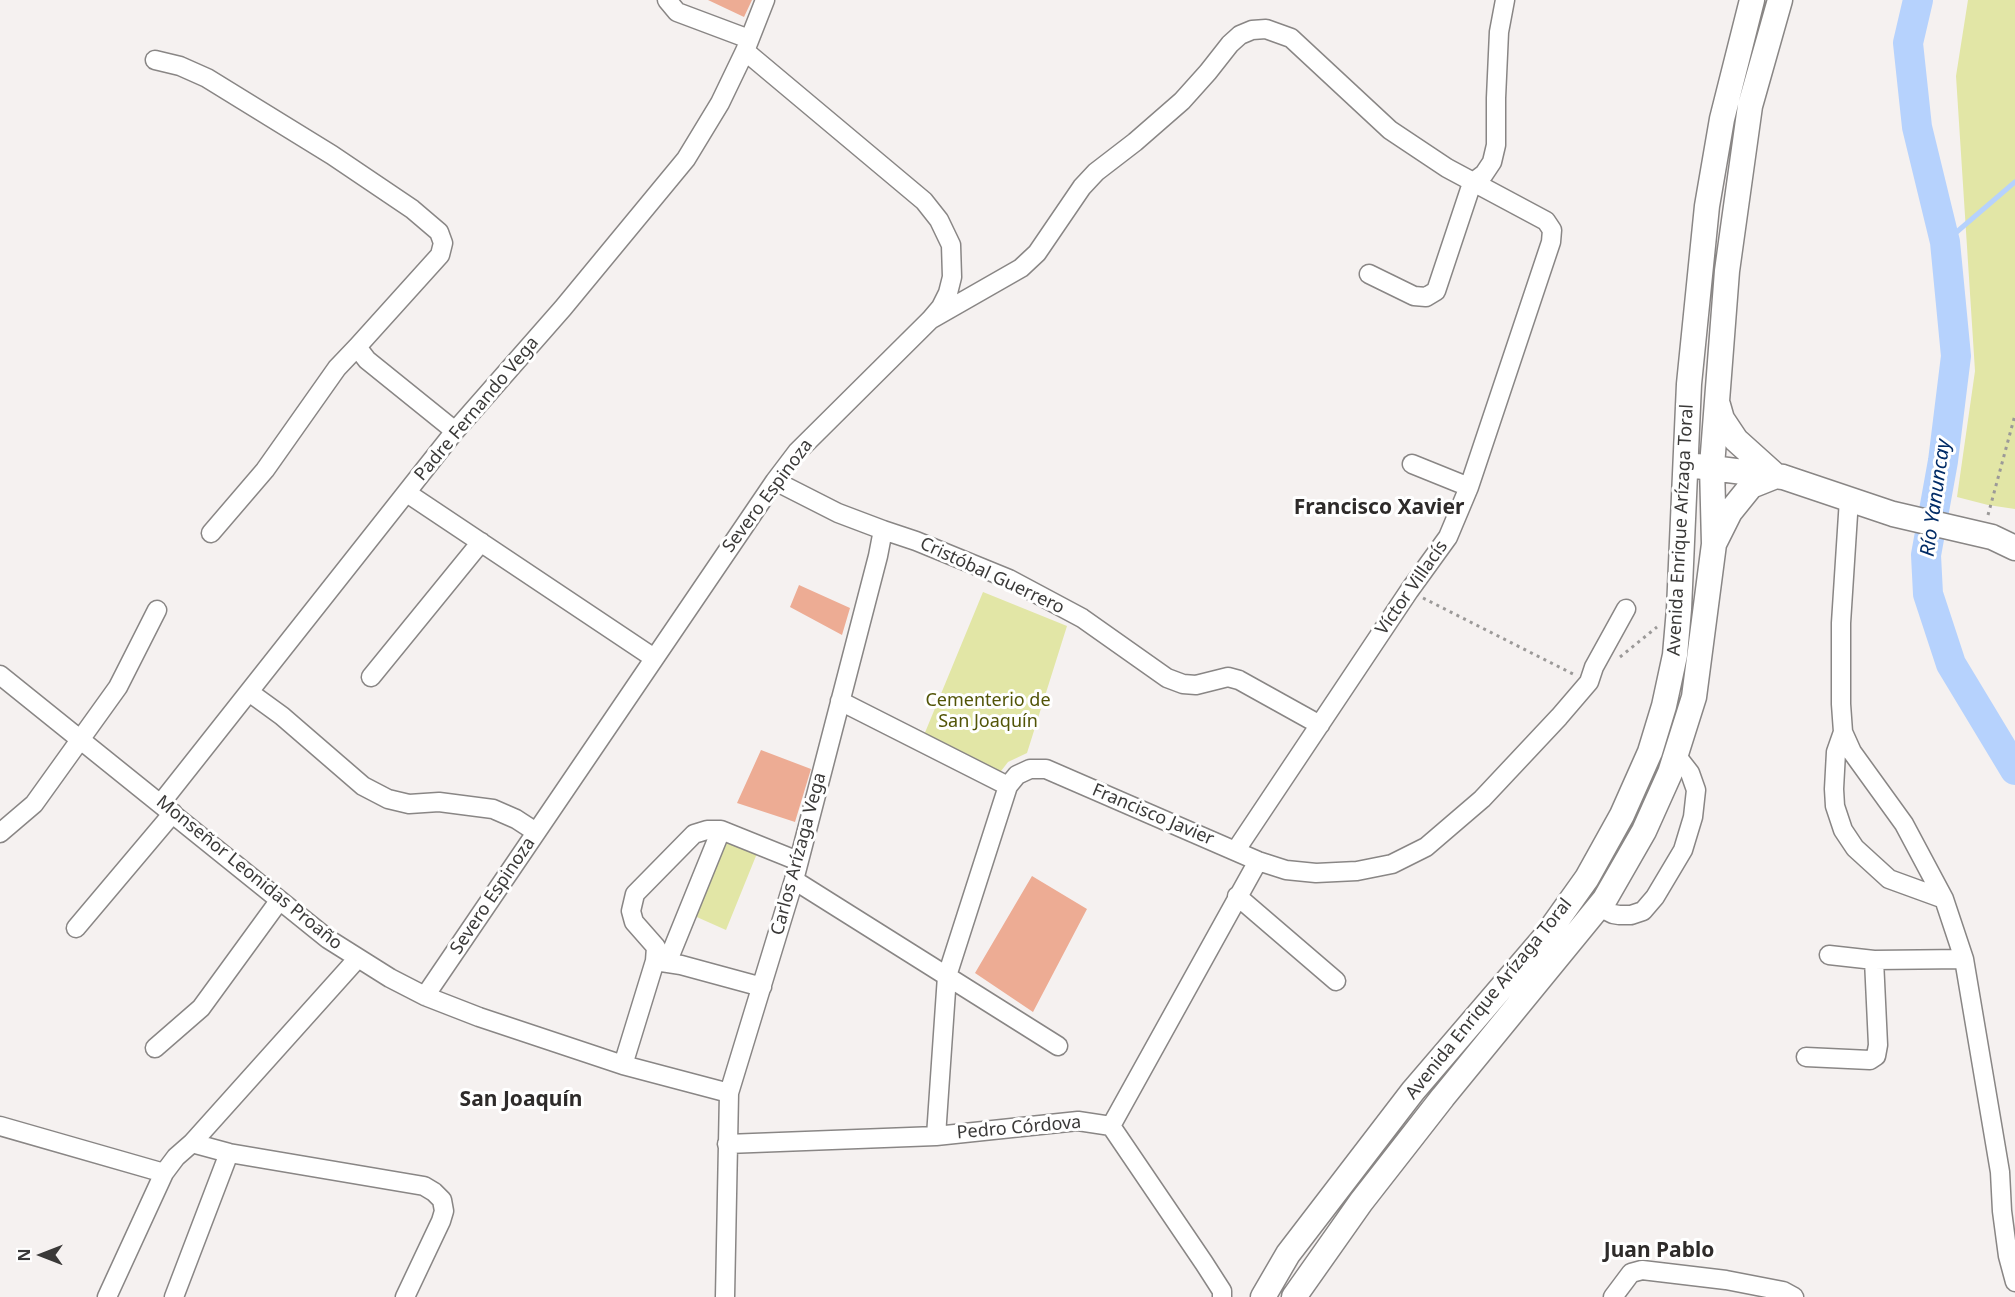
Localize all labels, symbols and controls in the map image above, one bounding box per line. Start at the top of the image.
street label: Padre Fernando Vega [410,332,544,486]
street label: Avenida Enrique Arízaga Toral [1664,404,1698,656]
street label: Severo Espinoza [718,435,818,557]
water label: Río Yanuncay [1916,438,1956,558]
district label: Francisco Xavier [1294,495,1464,521]
street label: Cristóbal Guerrero [916,533,1068,619]
street label: Víctor Villacís [1372,537,1452,639]
park label: Cementerio de San Joaquín [925,690,1051,732]
street label: Carlos Arízaga Vega [767,770,831,938]
street label: Francisco Javier [1089,780,1217,850]
street label: Monseñor Leonidas Proaño [152,791,346,955]
street label: Severo Espinoza [446,833,540,959]
street label: Avenida Enrique Arízaga Toral [1401,894,1577,1104]
district label: San Joaquín [460,1087,582,1113]
street label: Pedro Córdova [956,1112,1082,1144]
north arrow [12,1225,72,1285]
district label: Juan Pablo [1604,1238,1714,1264]
text: N [13,1249,35,1262]

